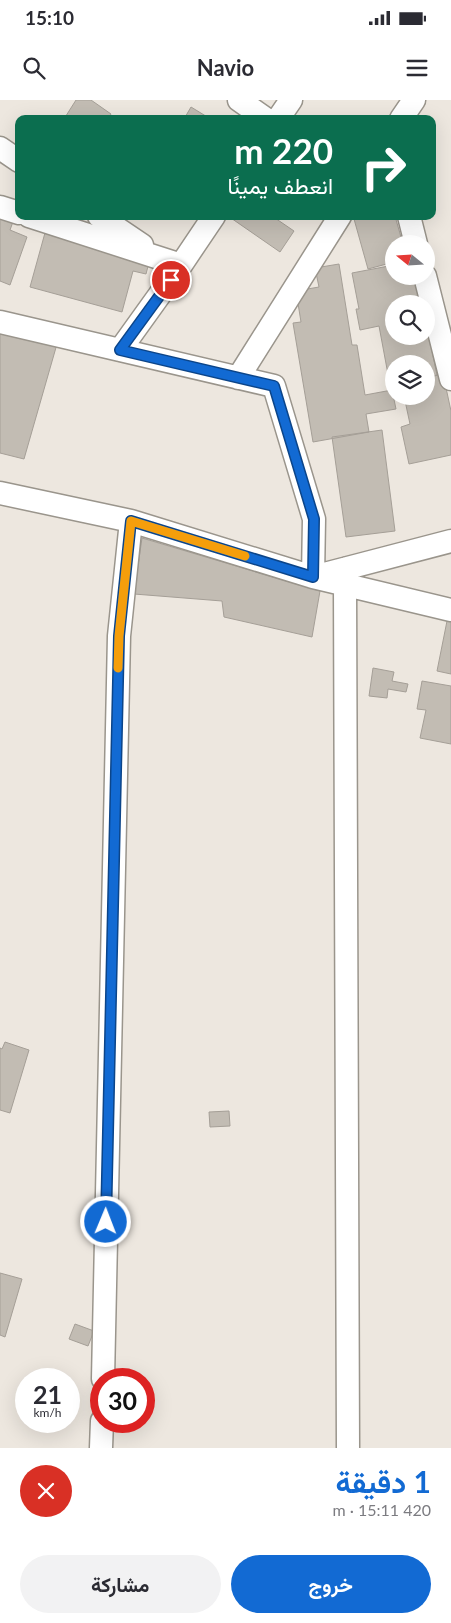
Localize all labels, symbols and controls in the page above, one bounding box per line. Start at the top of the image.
text: 15:10 [25,6,74,29]
icon: search [20,54,48,82]
text: Navio [197,54,254,81]
icon: menu [403,54,431,82]
text: 220 m [234,129,333,171]
icon: right [351,135,416,200]
text: انعطف يمينًا [227,172,333,199]
north arrow [385,235,435,285]
map controls [385,235,435,405]
pin [150,259,192,301]
icon: arrive [157,266,185,294]
button: search [385,295,435,345]
button: layers [385,355,435,405]
position arrow [79,1195,131,1247]
speed limit sign: 30 [90,1368,155,1433]
text: 21 [33,1379,62,1409]
text: km/h [33,1405,62,1420]
text: 1 دقيقة [336,1463,431,1499]
button: close [20,1465,72,1517]
text: 420 m · 15:11 [332,1500,431,1519]
button: مشاركة [20,1555,221,1613]
button: خروج [231,1555,431,1613]

